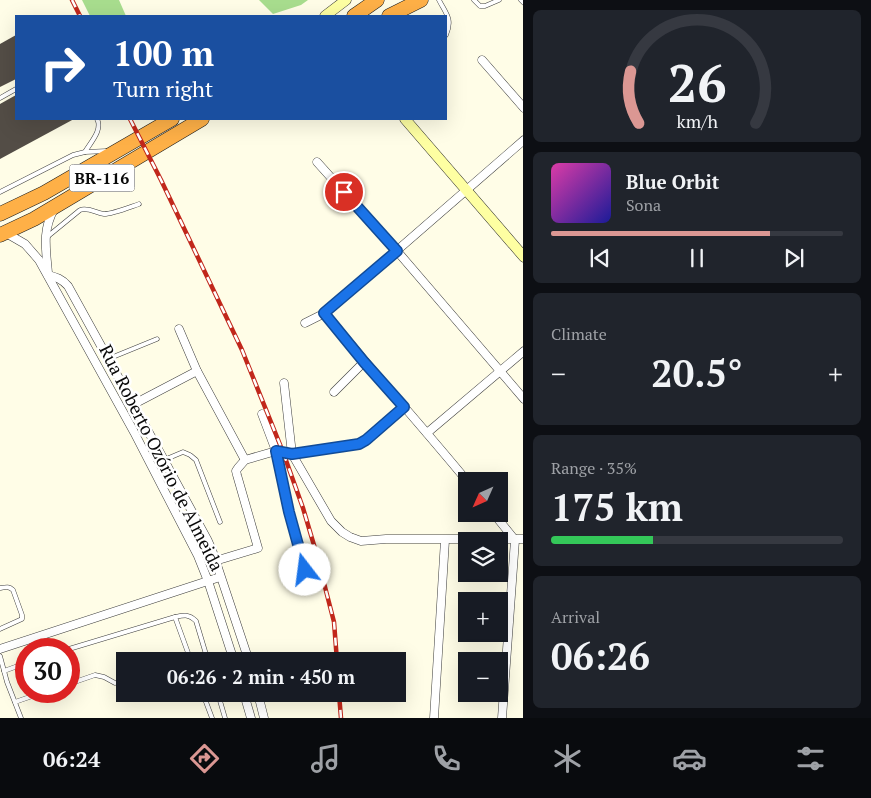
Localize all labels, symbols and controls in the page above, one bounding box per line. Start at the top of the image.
text: 100 m [113,30,214,76]
icon: right [30,35,95,100]
text: 26 [668,48,726,117]
text: Turn right [113,74,213,103]
text: km/h [676,109,718,133]
road number: BR-116 [70,164,134,192]
text: Blue Orbit [626,169,719,194]
pin [323,171,365,213]
icon: arrive [330,178,358,206]
text: Sona [626,194,661,216]
icon: previous [586,244,614,272]
icon: pause [683,244,711,272]
icon: next [780,244,808,272]
text: Climate [551,323,607,345]
street label: Rua Roberto Ozório de Almeida [94,340,230,575]
text: 20.5° [651,348,743,398]
text: − [551,355,566,392]
text: + [828,355,843,392]
text: Range · 35% [551,457,637,479]
north arrow [458,472,508,522]
map controls [458,472,508,702]
text: 175 km [551,482,683,532]
button: layers [458,532,508,582]
position arrow [278,543,330,595]
button: + [458,592,508,642]
text: Arrival [551,606,600,628]
text: 06:26 [551,631,650,681]
speed limit sign: 30 [15,638,80,703]
button: − [458,652,508,702]
text: 06:26 · 2 min · 450 m [167,664,355,689]
icon: directions [187,741,222,776]
icon: music [308,741,343,776]
icon: phone [429,741,464,776]
icon: climate [550,741,585,776]
icon: car [672,741,707,776]
icon: filters [793,741,828,776]
text: 06:24 [43,744,100,773]

